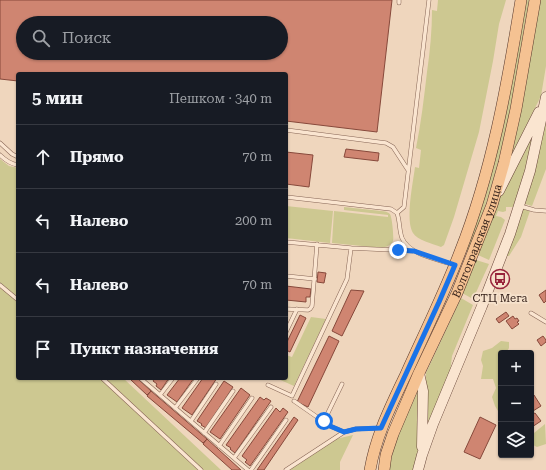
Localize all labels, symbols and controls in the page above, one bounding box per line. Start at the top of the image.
search box [16,16,288,60]
icon: search [30,27,52,49]
text: Поиск [62,29,111,47]
text: 5 мин [32,88,83,108]
text: Пешком · 340 m [169,91,272,106]
icon: ahead [32,146,54,168]
text: Прямо [70,148,124,166]
text: 70 m [242,149,272,164]
street label: Волгоградская улица [449,183,504,300]
icon: left [32,210,54,232]
text: Налево [70,212,129,230]
text: 200 m [235,213,272,228]
route end [389,241,407,259]
bus stop icon: СТЦ Мега [489,268,511,290]
icon: left [32,274,54,296]
text: Налево [70,276,129,294]
text: 70 m [242,277,272,292]
place label: СТЦ Мега [472,292,528,305]
icon: arrive [32,338,54,360]
text: Пункт назначения [70,340,218,358]
map controls [498,350,534,458]
button: + [498,350,534,386]
button: − [498,386,534,422]
route start [315,412,333,430]
button: layers [498,422,534,458]

